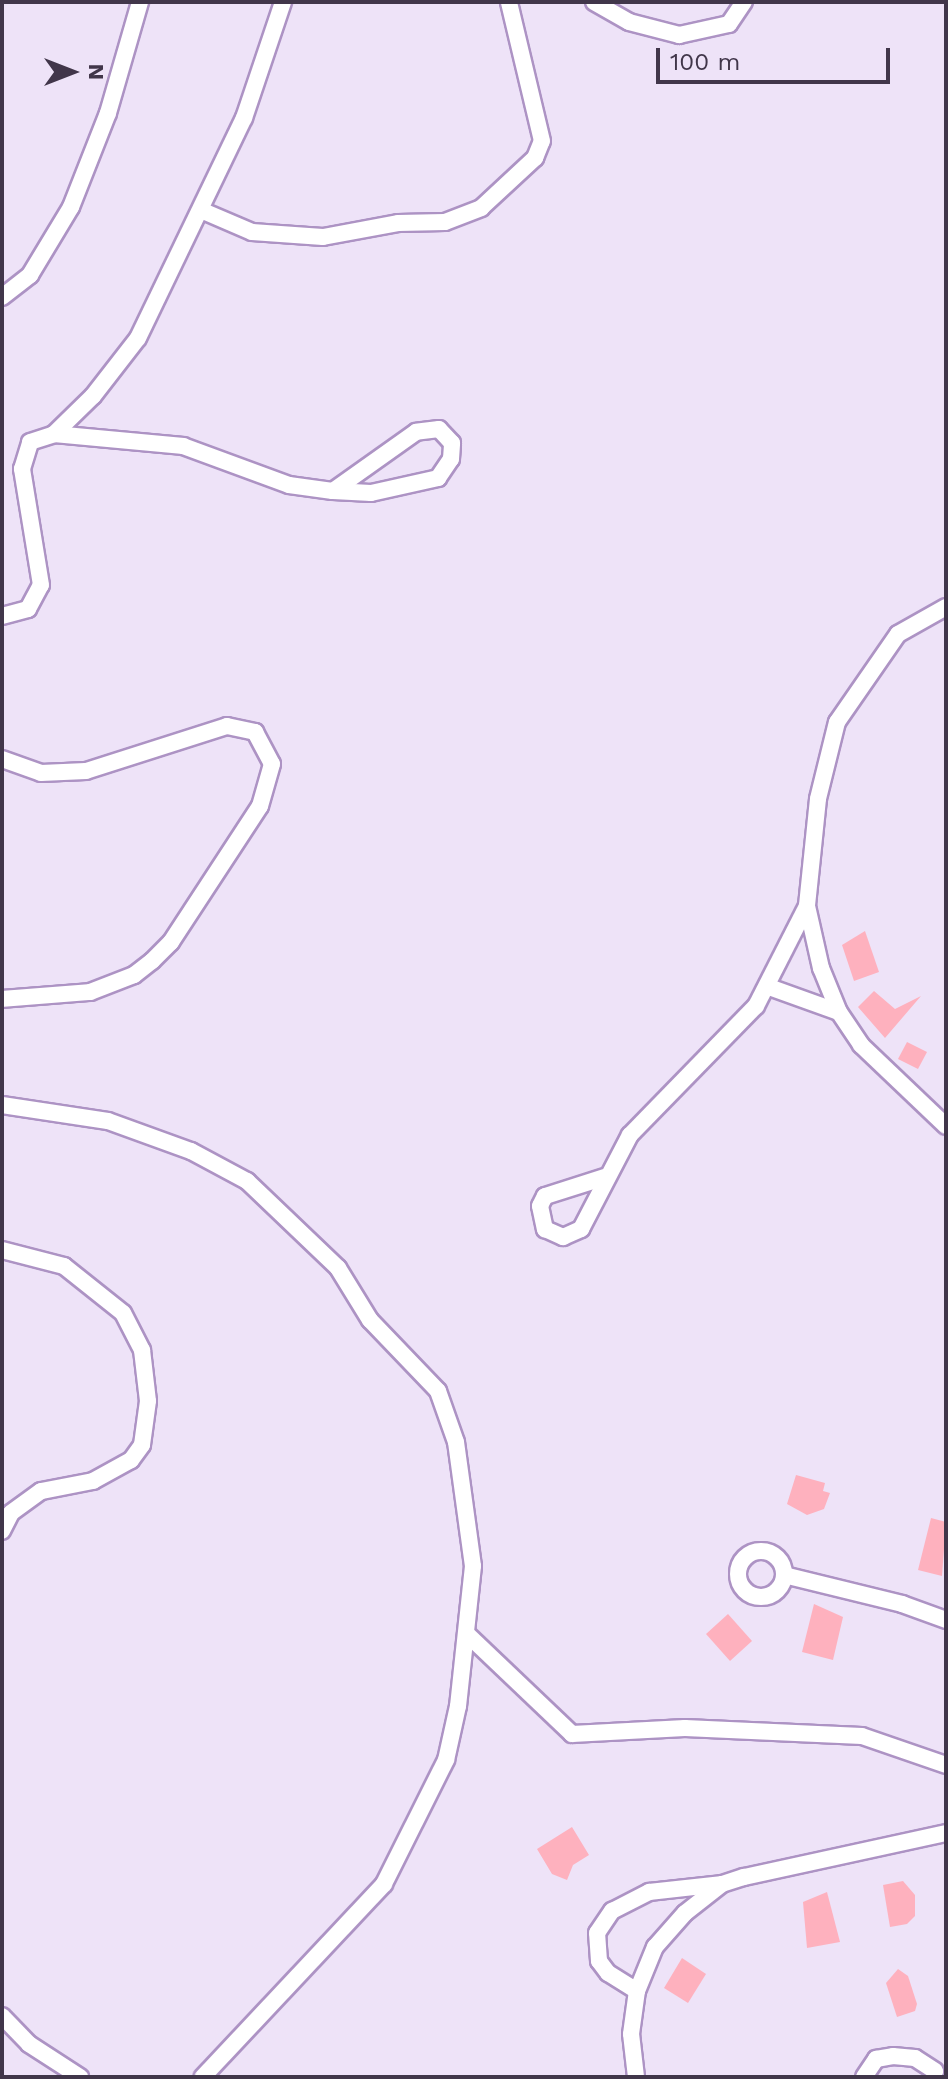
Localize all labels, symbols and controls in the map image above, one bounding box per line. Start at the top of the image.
north arrow [32,32,112,112]
scale bar [660,32,894,82]
text: 100 m [670,48,740,76]
text: N [84,64,109,80]

